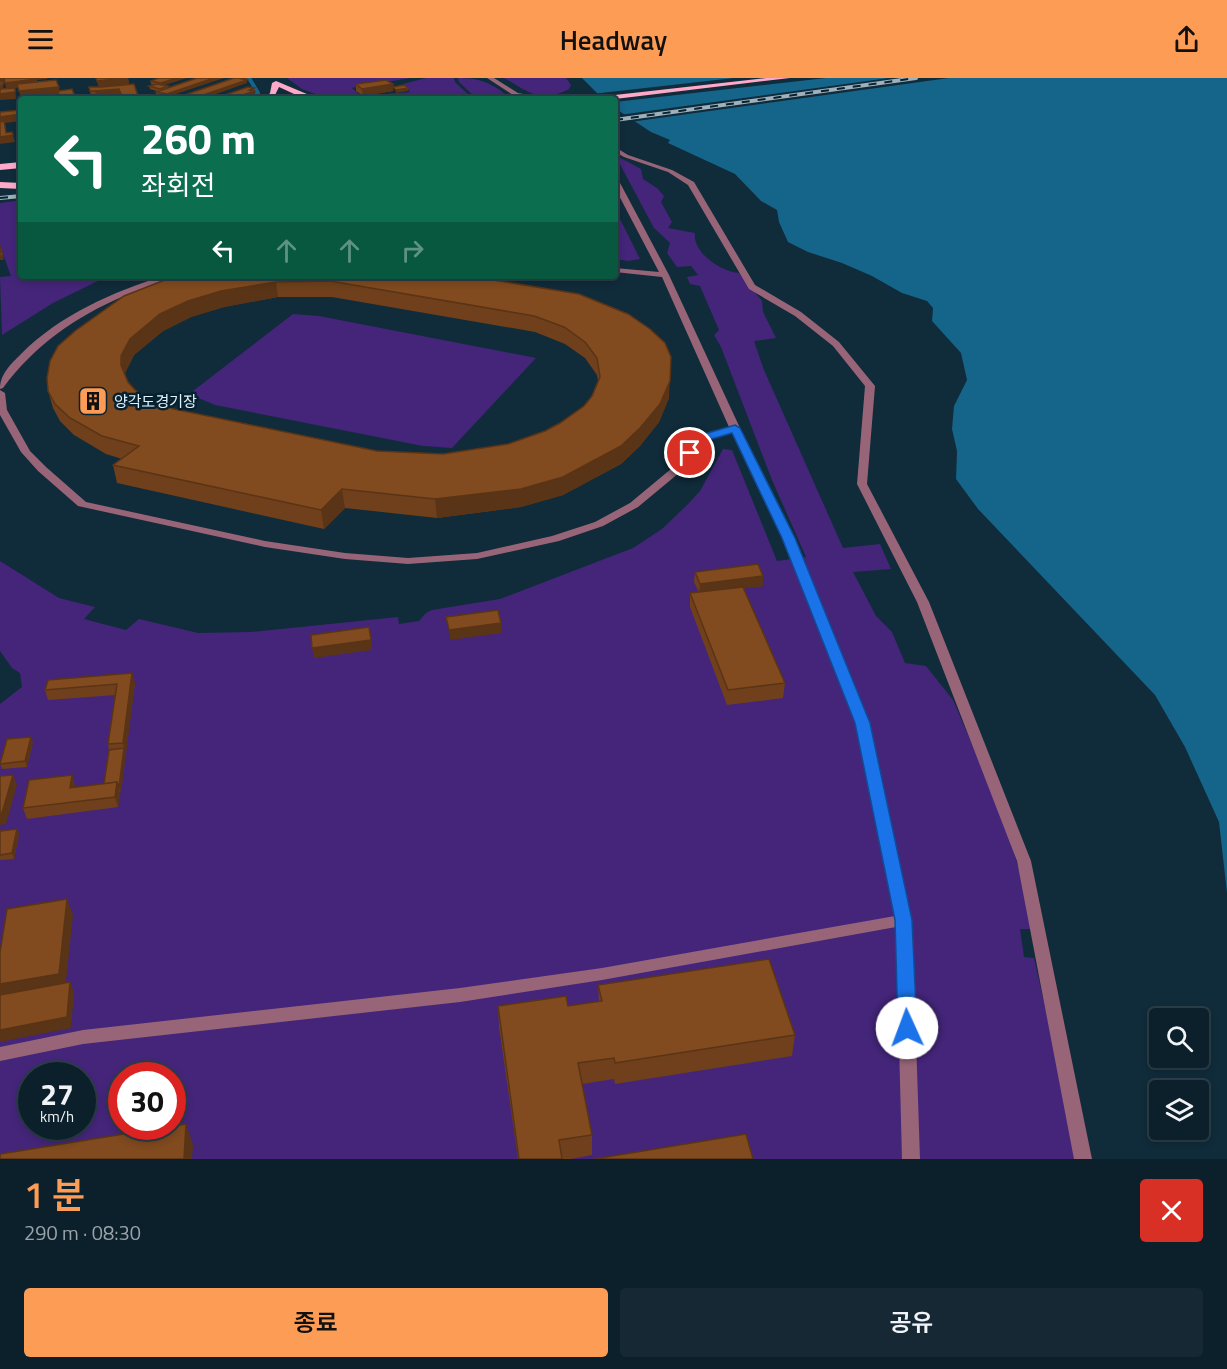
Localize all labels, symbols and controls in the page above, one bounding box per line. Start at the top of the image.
text: Headway [560,19,667,60]
icon: menu [24,23,57,56]
icon: share [1170,23,1203,56]
text: 260 m [141,106,256,170]
icon: left [42,120,120,198]
text: 좌회전 [141,164,216,205]
icon: left [207,234,240,267]
icon: ahead [270,234,303,267]
icon: ahead [333,234,366,267]
icon: right [396,234,429,267]
building icon: 양각도경기장 [77,385,109,417]
place label: 양각도경기장 [114,390,197,413]
pin [664,427,715,478]
icon: arrive [673,436,706,469]
position arrow [875,996,939,1060]
map controls [1149,1008,1209,1140]
button: search [1149,1008,1209,1068]
speed limit sign: 30 [108,1062,186,1140]
text: 27 [40,1071,74,1117]
button: layers [1149,1080,1209,1140]
text: km/h [40,1105,74,1128]
text: 1 분 [24,1167,85,1222]
button: close [1140,1179,1203,1242]
text: 290 m · 08:30 [24,1217,141,1248]
button: 종료 [24,1288,608,1357]
button: 공유 [620,1288,1203,1357]

